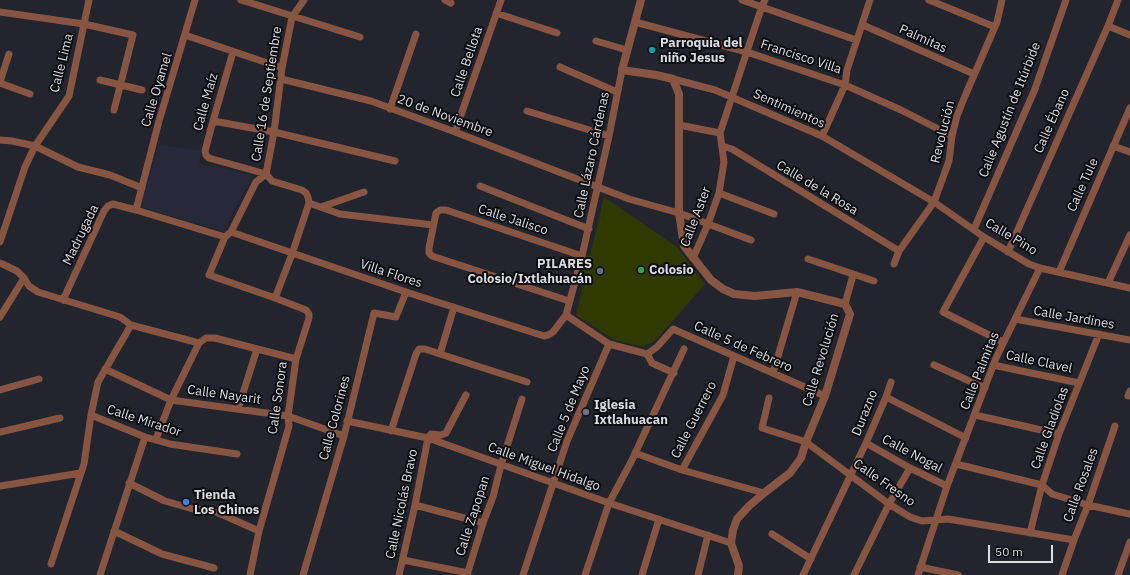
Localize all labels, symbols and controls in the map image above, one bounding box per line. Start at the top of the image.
street label: Palmitas [897,22,949,56]
street label: Calle 16 de Septiembre [249,25,285,163]
street label: Calle Bellota [448,25,486,99]
street label: Calle Lima [47,32,77,94]
place label: Parroquia del niño Jesus [660,35,742,66]
street label: Francisco Villa [759,37,843,77]
street label: Calle Agustín de Itúrbide [976,40,1044,180]
marker: Parroquia del niño Jesus [647,45,657,55]
street label: Calle Oyamel [138,51,176,129]
street label: Calle Maíz [190,71,222,133]
street label: Sentimientos [751,86,827,132]
street label: Calle Ébano [1031,86,1073,156]
street label: Calle Lázaro Cárdenas [571,90,613,220]
street label: 20 de Noviembre [395,92,495,140]
street label: Revolución [928,99,958,165]
street label: Calle Tule [1064,156,1102,214]
street label: Calle de la Rosa [773,158,861,218]
street label: Calle Aster [677,185,715,249]
street label: Calle Jalisco [476,201,550,239]
street label: Madrugada [60,202,102,268]
street label: Calle Pino [982,215,1040,259]
place label: PILARES Colosio/Ixtlahuacán [467,256,592,287]
street label: Villa Flores [358,257,424,291]
place label: Colosio [649,262,694,278]
marker: Colosio [636,265,646,275]
marker: PILARES Colosio/Ixtlahuacán [595,266,605,276]
street label: Calle Jardines [1032,303,1116,333]
street label: Calle Revolución [799,312,843,408]
street label: Calle 5 de Febrero [691,318,795,376]
street label: Calle Palmitas [957,330,1003,412]
street label: Calle Clavel [1004,347,1074,377]
street label: Calle Sonora [265,361,291,435]
street label: Calle 5 de Mayo [545,363,593,455]
street label: Calle Colorines [316,374,354,462]
street label: Calle Guerrero [668,379,720,461]
street label: Calle Nayarit [186,382,262,408]
street label: Calle Gladiolas [1028,385,1072,471]
street label: Durazno [849,388,881,438]
place label: Iglesia Ixtlahuacan [594,397,668,428]
street label: Calle Mirador [105,402,183,440]
marker: Iglesia Ixtlahuacan [581,407,591,417]
street label: Calle Nogal [879,432,945,476]
street label: Calle Miguel Hidalgo [486,439,602,495]
street label: Calle Rosales [1060,446,1102,524]
street label: Calle Nicolás Bravo [383,448,421,560]
street label: Calle Fresno [850,456,918,510]
street label: Calle Zapopan [453,474,493,558]
place label: Tienda Los Chinos [194,487,259,518]
marker: Tienda Los Chinos [181,497,191,507]
scale bar [990,537,1055,563]
text: 50 m [995,544,1023,559]

